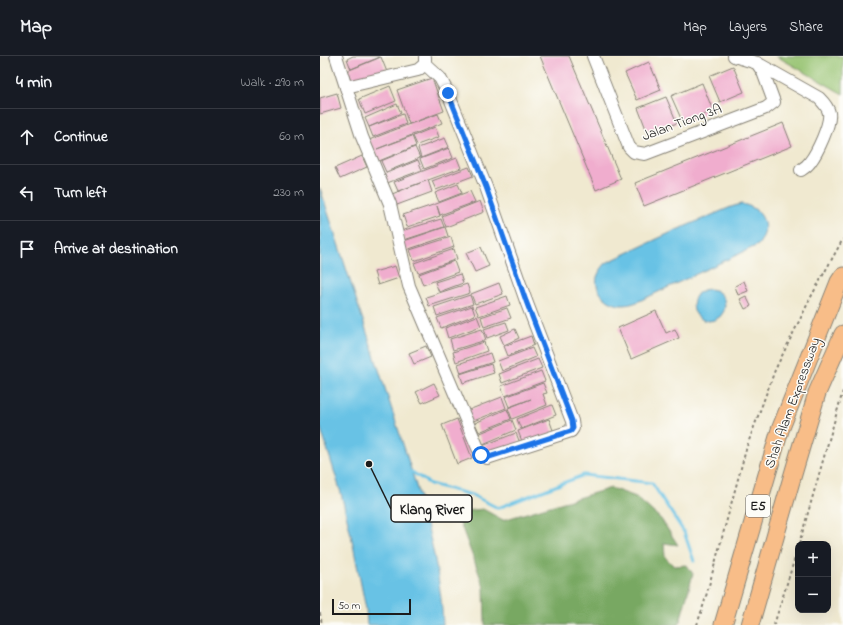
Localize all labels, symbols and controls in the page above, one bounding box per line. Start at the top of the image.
text: Map [20,14,52,41]
text: Map [683,17,707,38]
text: Layers [729,17,767,38]
text: Share [789,17,823,38]
text: 4 min [16,70,52,95]
text: Walk · 290 m [240,73,304,92]
route end [439,84,457,102]
street label: Jalan Tiong 3A [639,99,725,148]
icon: ahead [16,126,38,148]
text: Continue [54,126,108,148]
text: 60 m [279,127,304,146]
icon: left [16,182,38,204]
text: Turn left [54,182,107,204]
text: 230 m [273,183,304,202]
icon: arrive [16,238,38,260]
text: Arrive at destination [54,238,178,260]
street label: Shah Alam Expressway [760,334,827,472]
route start [472,446,490,464]
callout: Klang River [391,495,472,522]
road number: E5 [746,495,770,517]
text: Klang River [400,499,465,523]
map controls [795,541,831,613]
button: + [795,541,831,577]
button: − [795,577,831,613]
scale bar [332,597,411,616]
text: 50 m [338,598,360,614]

